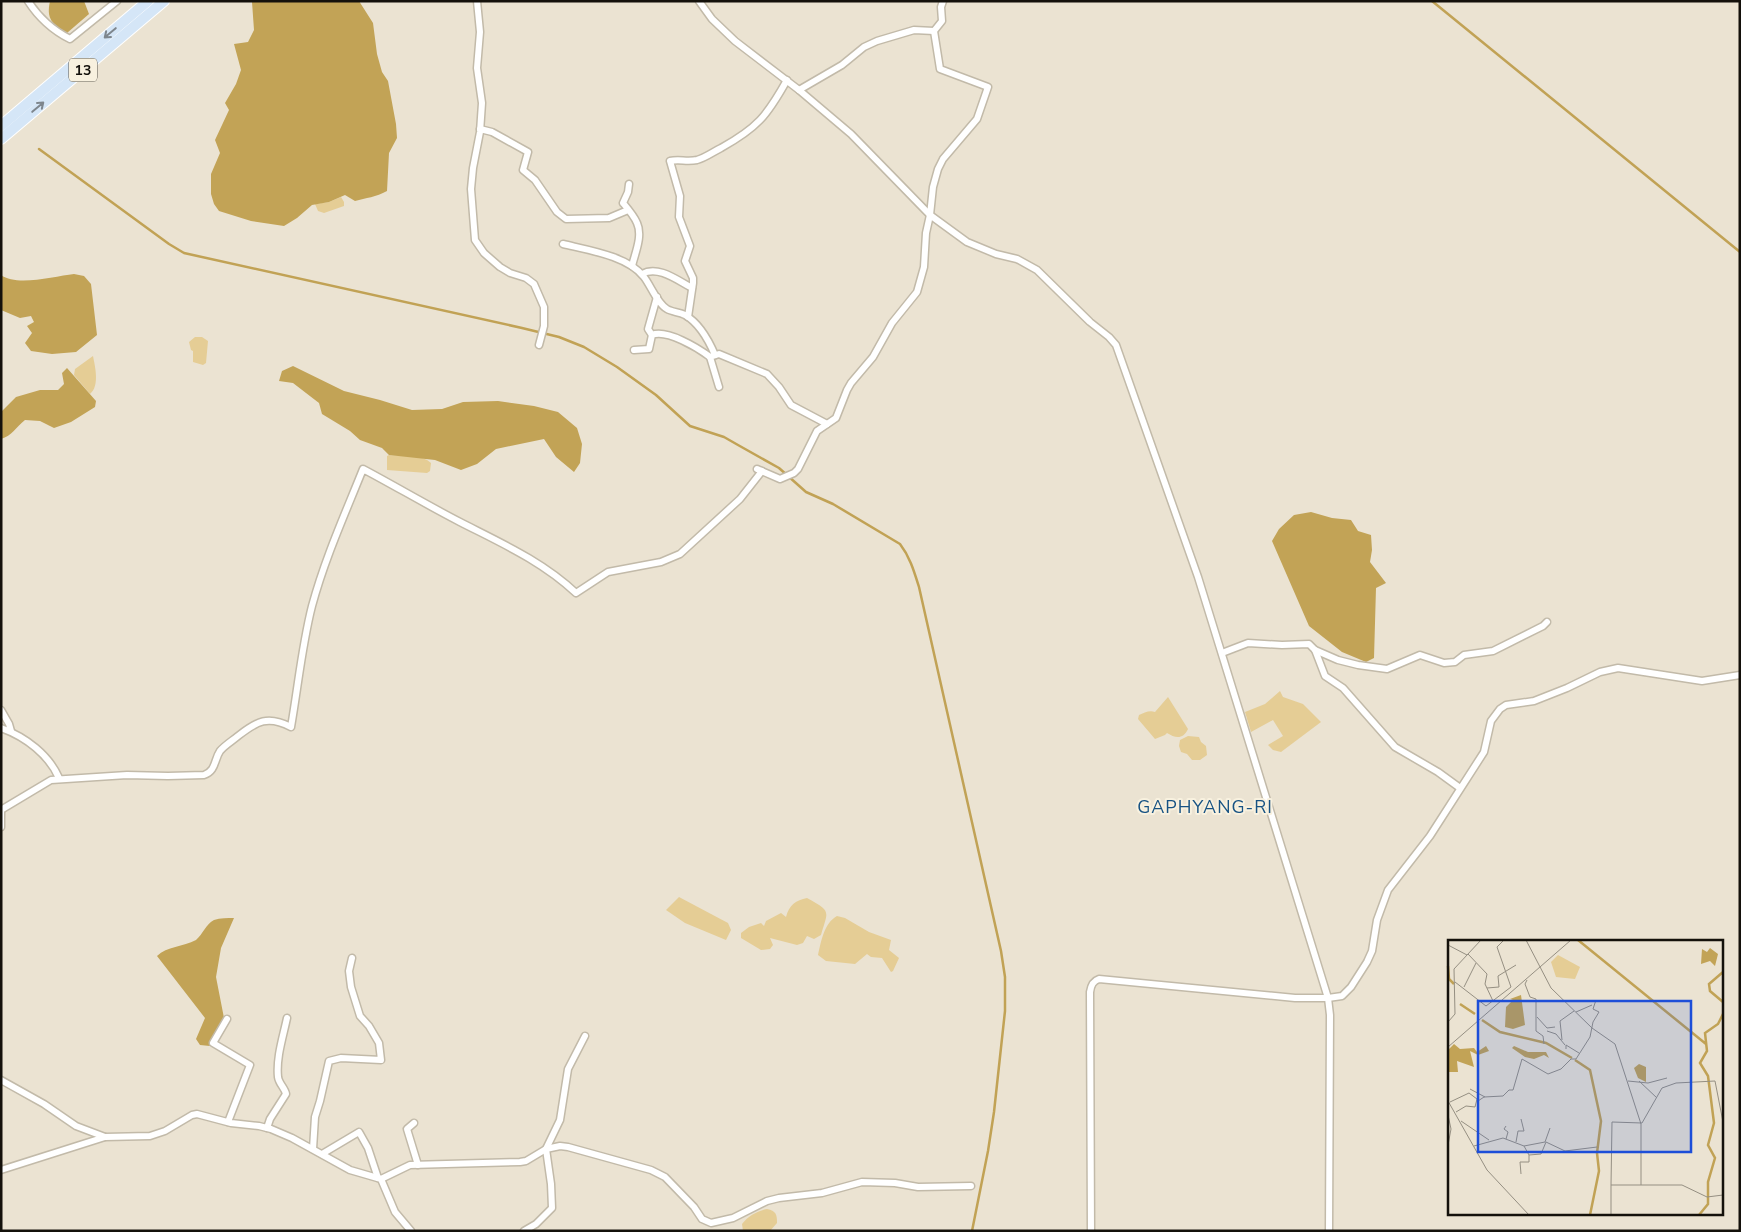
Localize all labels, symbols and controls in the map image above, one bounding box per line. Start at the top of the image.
one-way arrow [104,27,117,39]
road number: 13 [69,58,97,82]
one-way arrow [32,102,45,113]
district label: GAPHYANG-RI [1137,795,1273,819]
inset map [1448,940,1724,1214]

